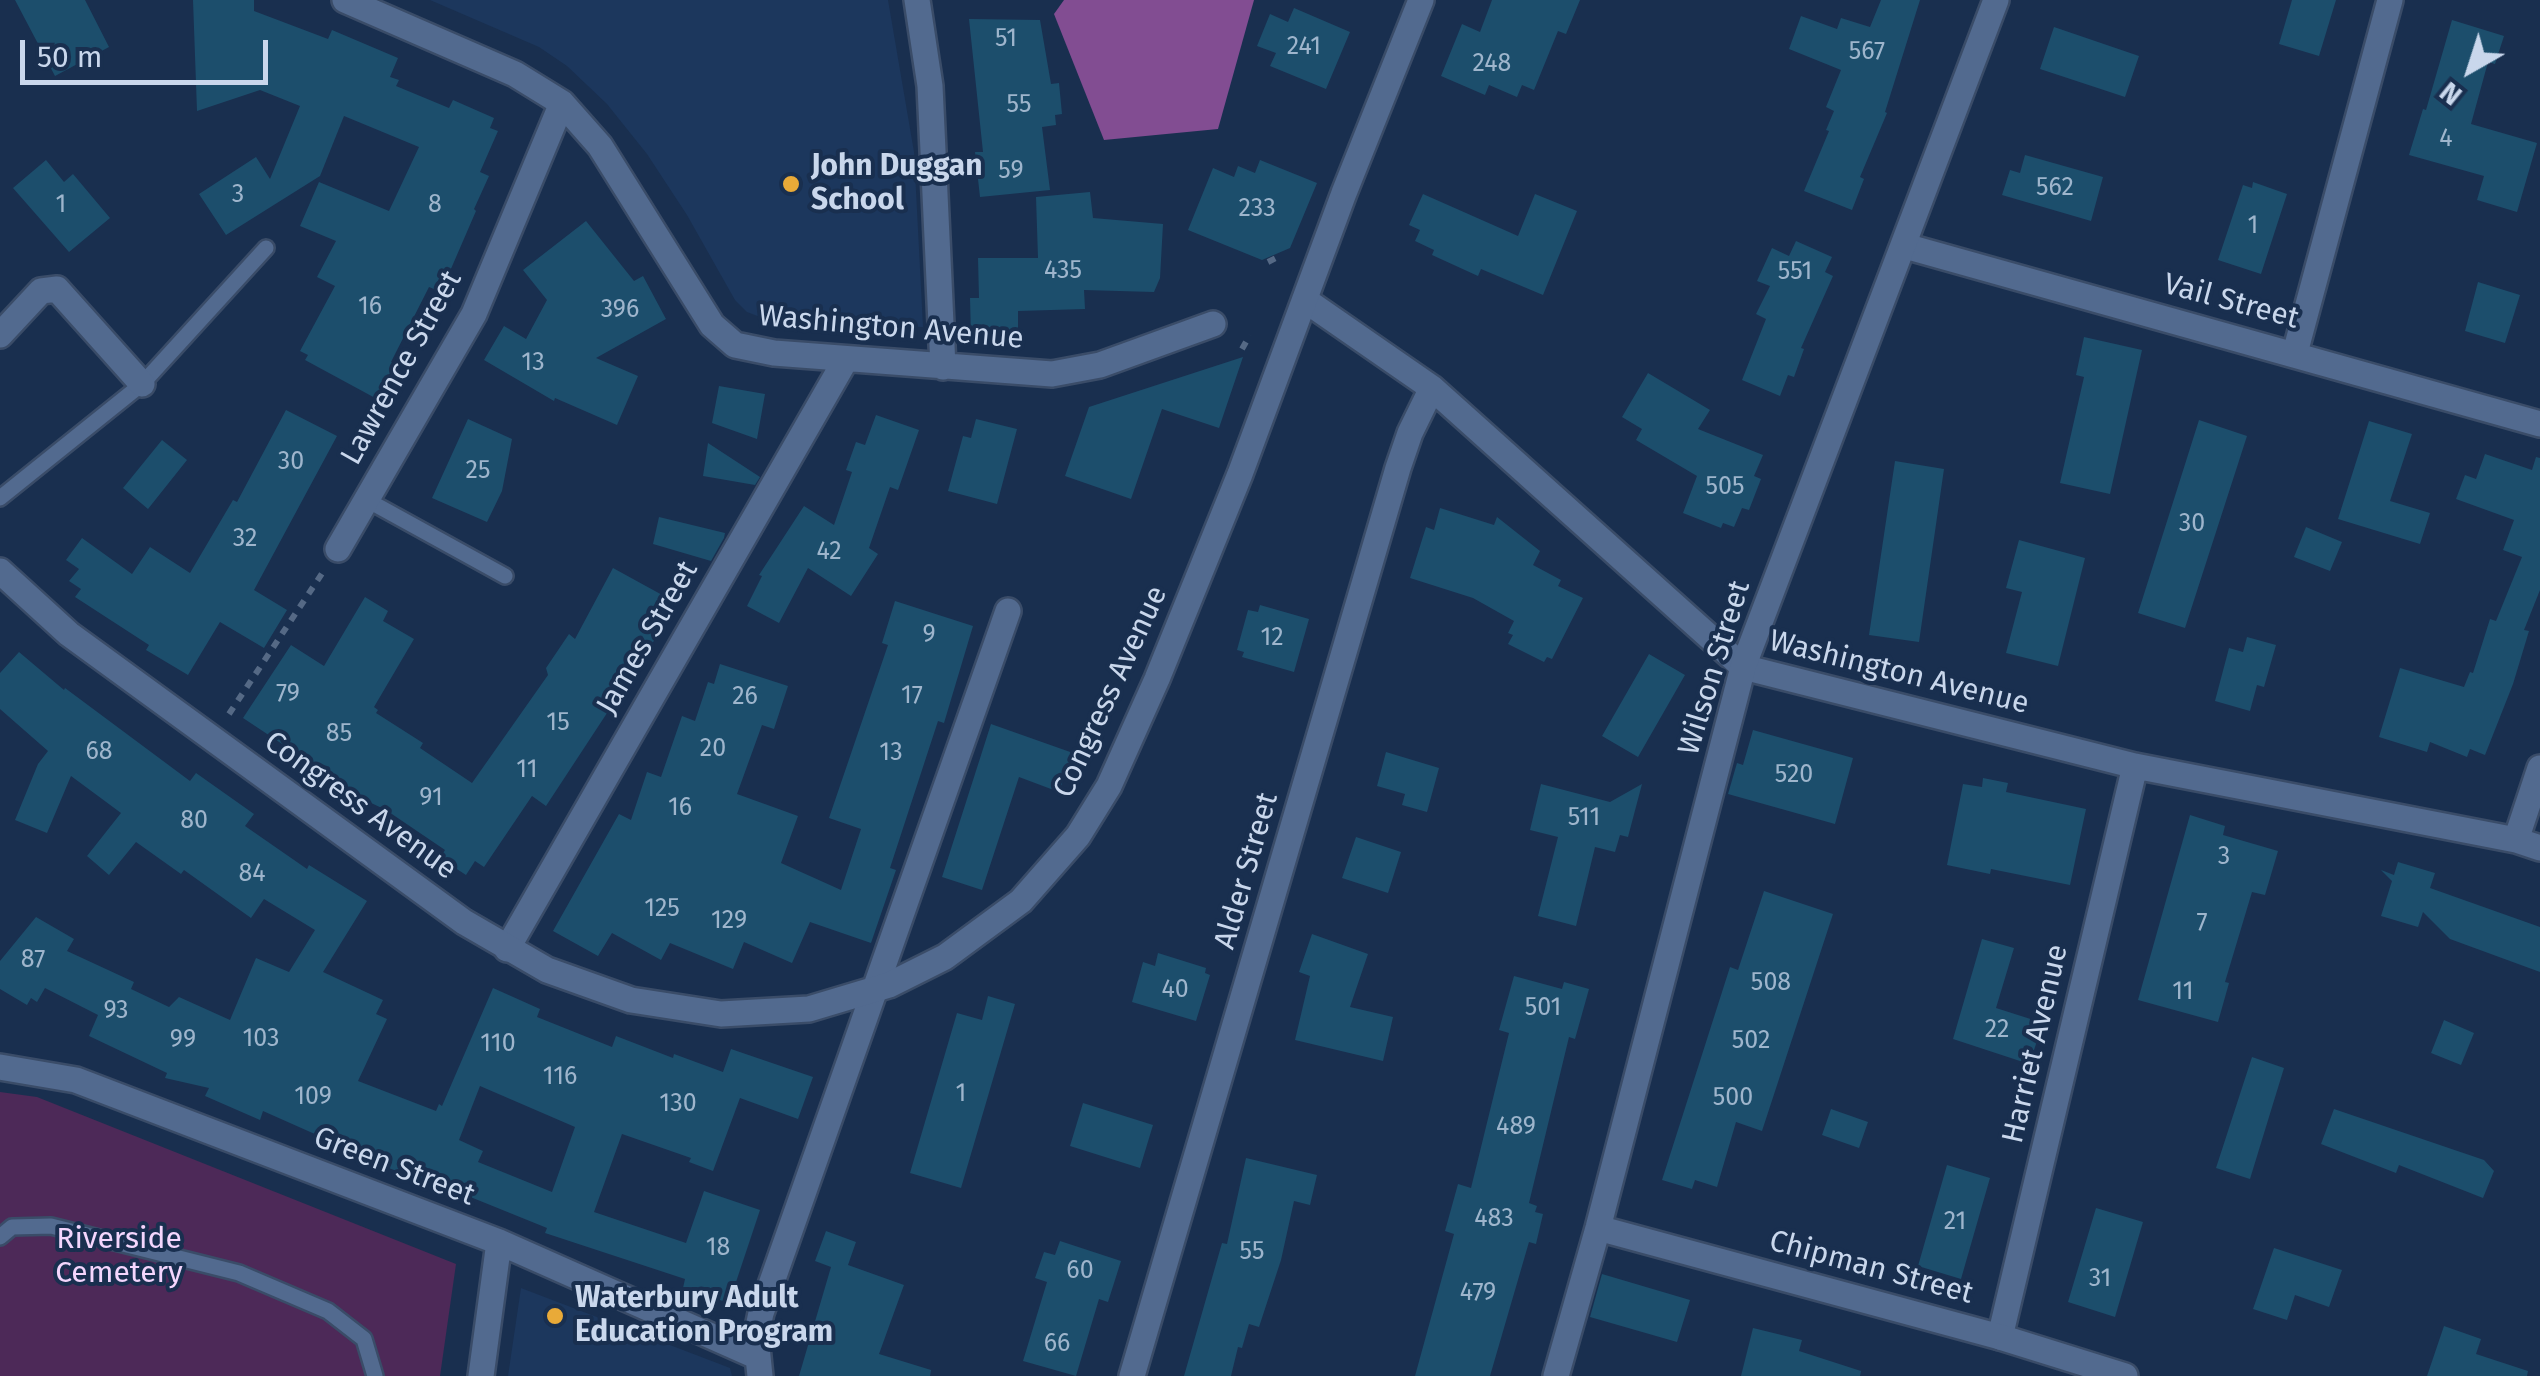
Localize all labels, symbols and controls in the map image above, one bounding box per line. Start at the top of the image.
scale bar [25,20,272,82]
north arrow [2420,20,2520,120]
house number: 51 [995,24,1017,54]
house number: 241 [1287,32,1321,62]
house number: 567 [1849,37,1885,67]
text: 50 m [37,39,102,75]
house number: 248 [1473,49,1511,79]
text: N [2433,75,2468,112]
house number: 55 [1007,90,1031,120]
house number: 4 [2439,124,2453,154]
place label: John Duggan School [811,149,983,220]
house number: 59 [998,156,1024,186]
marker: John Duggan School [780,173,802,195]
house number: 562 [2036,173,2074,203]
house number: 3 [232,180,244,210]
house number: 1 [56,190,66,220]
house number: 8 [428,190,442,220]
house number: 233 [1238,194,1276,224]
house number: 1 [2248,211,2258,241]
house number: 435 [1044,256,1082,286]
house number: 551 [1778,257,1812,287]
street label: Lawrence Street [334,265,470,471]
street label: Vail Street [2160,267,2302,337]
house number: 16 [358,292,382,322]
house number: 396 [601,295,639,325]
street label: Washington Avenue [757,298,1025,358]
house number: 13 [521,348,545,378]
house number: 30 [278,447,304,477]
house number: 25 [466,456,490,486]
house number: 505 [1706,472,1744,502]
house number: 30 [2179,509,2205,539]
house number: 32 [233,524,257,554]
house number: 42 [816,537,842,567]
street label: James Street [590,555,706,721]
street label: Wilson Street [1671,576,1759,760]
street label: Congress Avenue [1046,581,1176,803]
house number: 9 [922,620,936,650]
house number: 12 [1260,623,1284,653]
street label: Washington Avenue [1766,623,2032,723]
house number: 79 [276,679,300,709]
house number: 17 [901,681,923,711]
house number: 26 [732,682,758,712]
house number: 15 [546,708,570,738]
house number: 85 [326,719,352,749]
street label: Congress Avenue [257,724,463,888]
house number: 20 [700,734,726,764]
house number: 68 [85,737,113,767]
house number: 13 [879,738,903,768]
house number: 11 [516,755,538,785]
house number: 520 [1775,760,1813,790]
house number: 91 [419,783,443,813]
street label: Alder Street [1208,789,1286,953]
house number: 16 [668,793,692,823]
house number: 511 [1568,803,1600,833]
house number: 80 [180,806,208,836]
house number: 3 [2218,842,2230,872]
house number: 84 [238,859,266,889]
house number: 125 [644,894,680,924]
house number: 129 [711,906,747,936]
house number: 7 [2196,908,2208,938]
street label: Harriet Avenue [1996,941,2076,1147]
house number: 87 [21,945,45,975]
house number: 508 [1751,968,1791,998]
house number: 40 [1161,975,1189,1005]
house number: 11 [2172,977,2194,1007]
house number: 501 [1525,993,1561,1023]
house number: 93 [103,996,129,1026]
house number: 22 [1985,1015,2009,1045]
house number: 103 [243,1024,279,1054]
house number: 99 [170,1025,196,1055]
house number: 502 [1732,1026,1770,1056]
house number: 110 [480,1029,516,1059]
house number: 116 [543,1062,577,1092]
house number: 1 [956,1079,966,1109]
house number: 109 [294,1082,332,1112]
house number: 500 [1713,1083,1753,1113]
house number: 130 [659,1089,697,1119]
house number: 489 [1496,1112,1536,1142]
street label: Green Street [309,1120,479,1214]
house number: 483 [1474,1204,1514,1234]
house number: 21 [1944,1207,1966,1237]
park label: Riverside Cemetery [55,1222,183,1292]
street label: Chipman Street [1765,1224,1977,1312]
house number: 18 [706,1233,730,1263]
house number: 55 [1240,1237,1264,1267]
house number: 60 [1066,1256,1094,1286]
house number: 31 [2089,1264,2111,1294]
house number: 479 [1460,1278,1496,1308]
place label: Waterbury Adult Education Program [575,1281,833,1352]
marker: Waterbury Adult Education Program [544,1305,566,1327]
house number: 66 [1044,1329,1070,1359]

